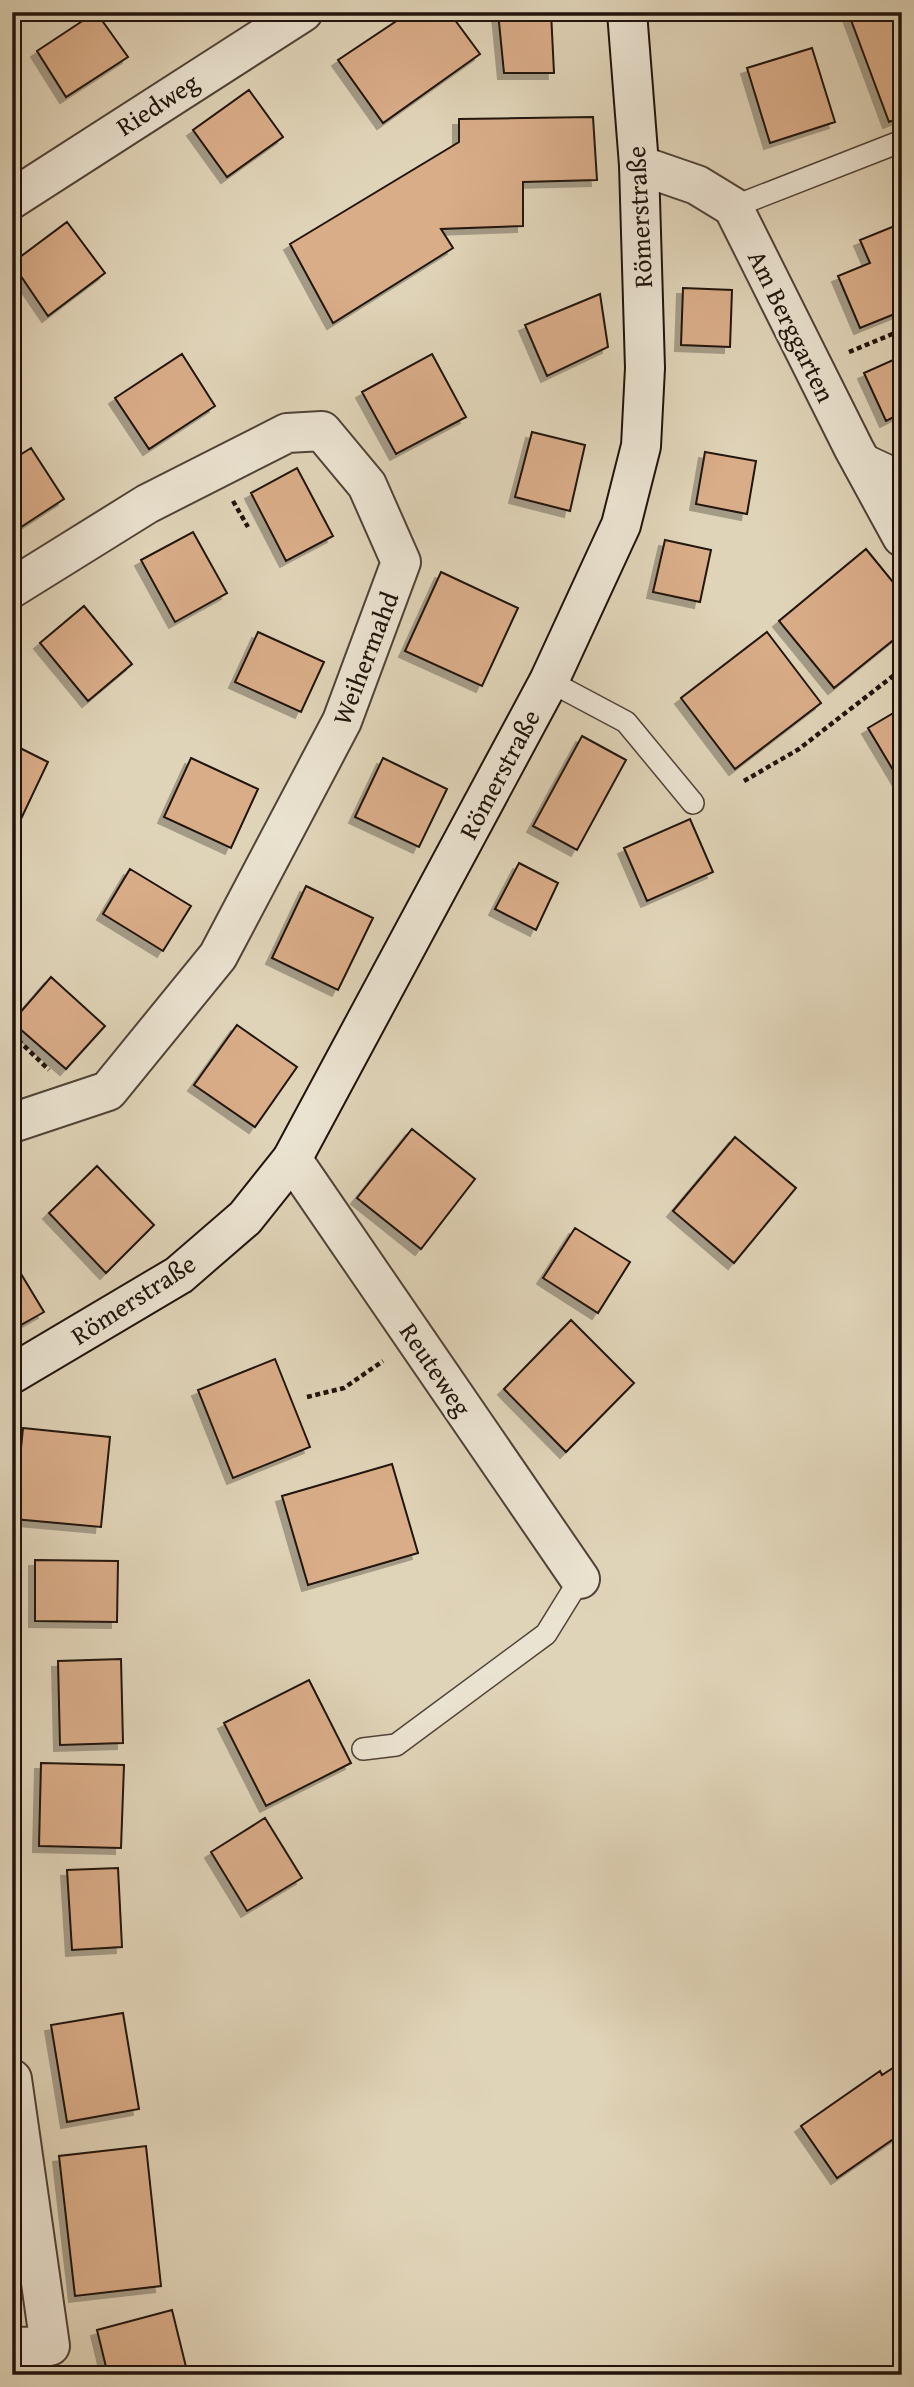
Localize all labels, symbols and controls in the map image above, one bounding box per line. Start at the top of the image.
street label: Riedweg [108,63,206,145]
street label: Römerstraße [616,145,662,289]
street label: Am Berggarten [738,243,846,409]
street label: Weihermahd [322,585,408,730]
street label: Römerstraße [448,702,550,846]
street label: Römerstraße [63,1244,203,1354]
street label: Reuteweg [390,1314,482,1424]

